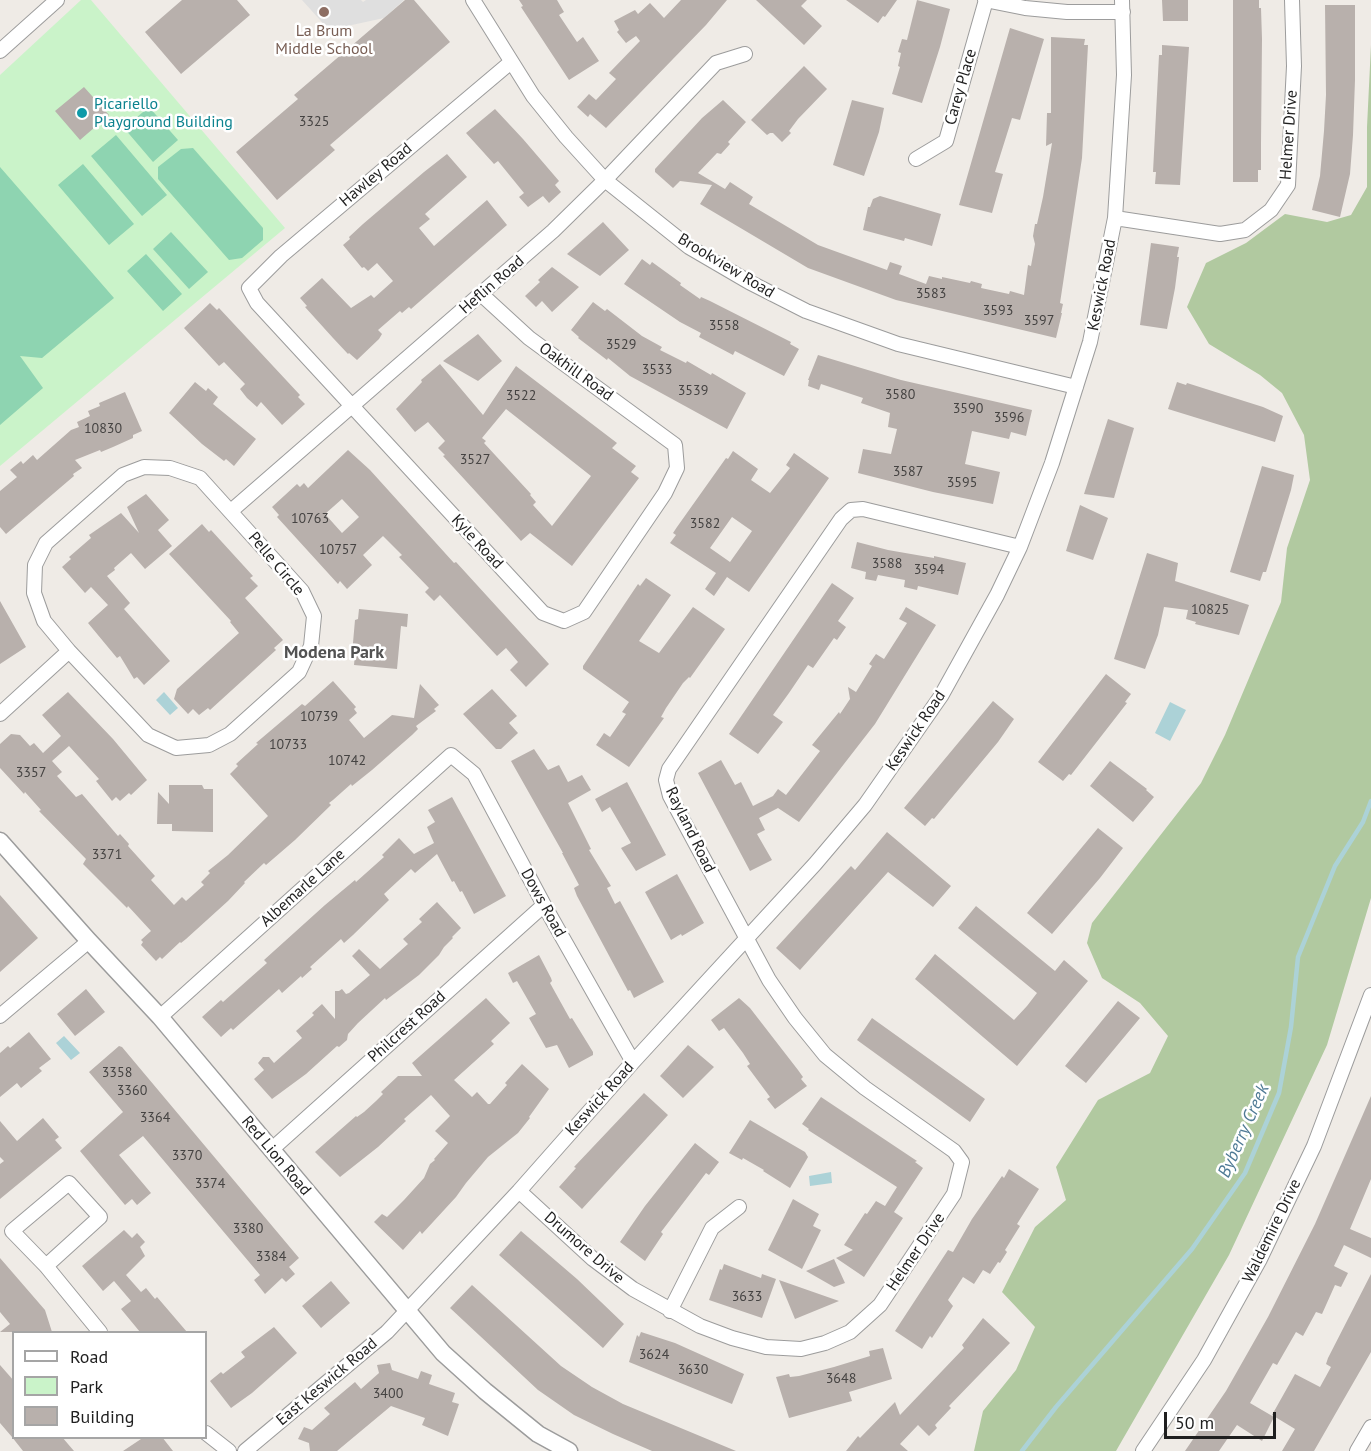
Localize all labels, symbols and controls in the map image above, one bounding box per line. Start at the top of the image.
marker: La Brum Middle School [317,5,331,19]
place label: La Brum Middle School [275,21,373,59]
street label: Carey Place [941,47,981,127]
street label: Helmer Drive [1276,89,1302,181]
place label: Picariello Playground Building [94,94,233,132]
marker: Picariello Playground Building [75,106,89,120]
house number: 3325 [299,114,329,130]
street label: Hawley Road [336,139,416,211]
street label: Brookview Road [674,230,778,302]
street label: Keswick Road [1084,238,1120,332]
street label: Heflin Road [456,252,528,318]
house number: 3583 [916,286,946,302]
house number: 3593 [983,303,1013,319]
house number: 3597 [1024,313,1054,329]
house number: 3558 [709,318,739,334]
house number: 3529 [606,337,636,353]
street label: Oakhill Road [535,339,617,405]
house number: 3533 [642,362,672,378]
house number: 3539 [678,383,708,399]
house number: 3580 [885,387,915,403]
house number: 3522 [506,388,536,404]
house number: 3590 [953,401,983,417]
house number: 3596 [994,410,1024,426]
house number: 10830 [84,421,122,437]
house number: 3527 [460,452,490,468]
house number: 3587 [893,464,923,480]
house number: 3595 [947,475,977,491]
house number: 10763 [291,511,329,527]
street label: Kyle Road [447,511,507,573]
house number: 3582 [690,516,720,532]
street label: Pelle Circle [244,528,308,600]
house number: 10757 [319,542,357,558]
house number: 3588 [872,556,902,572]
house number: 3594 [914,562,944,578]
house number: 10825 [1191,602,1229,618]
district label: Modena Park [284,642,384,664]
street label: Keswick Road [882,687,950,775]
house number: 10739 [300,709,338,725]
house number: 10733 [269,737,307,753]
house number: 10742 [328,753,366,769]
house number: 3357 [16,765,46,781]
street label: Rayland Road [661,784,719,876]
street label: Albemarle Lane [257,845,349,931]
house number: 3371 [92,847,122,863]
street label: Dows Road [516,865,570,941]
street label: Philcrest Road [364,987,450,1067]
street label: Keswick Road [562,1058,638,1140]
house number: 3358 [102,1065,132,1081]
water label: Byberry Creek [1214,1081,1274,1181]
house number: 3360 [117,1083,147,1099]
house number: 3364 [140,1110,170,1126]
street label: Red Lion Road [237,1112,315,1200]
house number: 3370 [172,1148,202,1164]
house number: 3374 [195,1176,225,1192]
street label: Waldemire Drive [1239,1176,1305,1286]
street label: Drumore Drive [540,1208,628,1288]
street label: Helmer Drive [883,1209,949,1295]
house number: 3380 [233,1221,263,1237]
house number: 3384 [256,1249,286,1265]
house number: 3633 [732,1289,762,1305]
legend [12,1331,207,1439]
street label: East Keswick Road [273,1334,381,1430]
text: Road [70,1345,108,1368]
house number: 3624 [639,1347,669,1363]
house number: 3630 [678,1362,708,1378]
house number: 3648 [826,1371,856,1387]
text: Park [70,1375,103,1398]
house number: 3400 [373,1386,403,1402]
scale bar [1167,1400,1280,1438]
text: Building [70,1405,134,1428]
text: 50 m [1175,1411,1214,1434]

